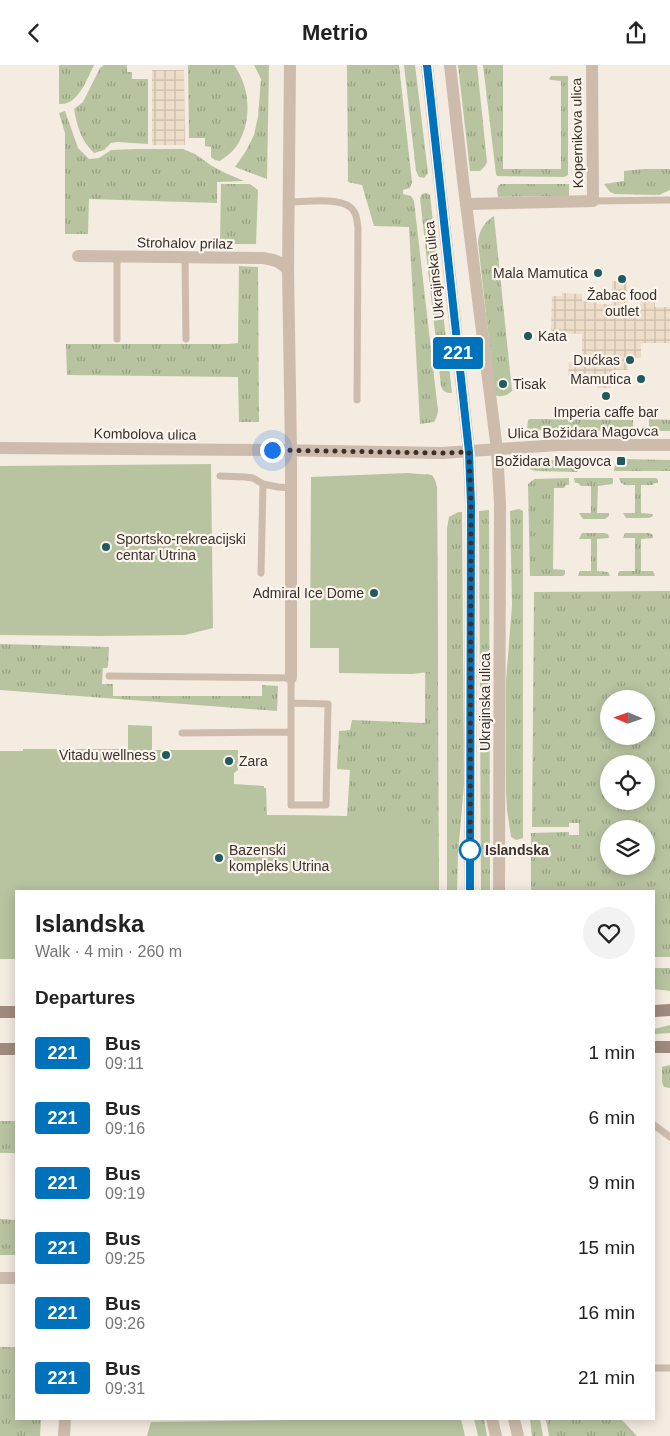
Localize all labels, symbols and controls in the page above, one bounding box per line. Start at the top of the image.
icon: back [20,19,48,47]
icon: share [622,19,650,47]
text: Metrio [302,20,368,45]
street label: Kopernikova ulica [568,77,586,188]
street label: Ukrajinska ulica [421,220,447,320]
street label: Strohalov prilaz [137,234,233,252]
place label: Mala Mamutica [493,265,588,281]
marker: Mala Mamutica [592,267,604,279]
marker: Žabac food outlet [616,273,628,285]
place label: Žabac food outlet [587,287,657,319]
place label: Kata [538,328,567,344]
marker: Kata [522,330,534,342]
line badge: 221 [429,337,487,369]
text: 221 [443,343,473,363]
place label: Dućkas [573,352,620,368]
marker: Dućkas [624,354,636,366]
place label: Mamutica [570,371,631,387]
marker: Mamutica [635,373,647,385]
place label: Tisak [513,376,547,392]
marker: Tisak [497,378,509,390]
marker: Imperia caffe bar [600,390,612,402]
place label: Imperia caffe bar [554,404,659,420]
street label: Ulica Božidara Magovca [507,423,659,441]
street label: Kombolova ulica [94,425,197,443]
your location [260,438,285,463]
place label: Božidara Magovca [495,453,611,469]
marker: Božidara Magovca [615,455,627,467]
place label: Sportsko-rekreacijski centar Utrina [116,531,246,563]
marker: Sportsko-rekreacijski centar Utrina [100,541,112,553]
place label: Admiral Ice Dome [253,585,364,601]
marker: Admiral Ice Dome [368,587,380,599]
street label: Ukrajinska ulica [477,653,493,751]
north arrow [600,690,655,745]
map controls [600,690,655,875]
place label: Vitadu wellness [59,747,156,763]
marker: Vitadu wellness [160,749,172,761]
place label: Zara [239,753,268,769]
marker: Zara [223,755,235,767]
button: locate [600,755,655,810]
button: layers [600,820,655,875]
marker: Islandska [459,839,481,861]
place label: Bazenski kompleks Utrina [229,842,330,874]
place label: Islandska [485,842,549,858]
marker: Bazenski kompleks Utrina [213,852,225,864]
button: heart [583,907,635,959]
text: Islandska [35,910,144,937]
text: Walk · 4 min · 260 m [35,943,182,960]
text: Departures [35,987,135,1008]
text: Bus [105,1033,141,1054]
text: 1 min [589,1042,635,1063]
text: 221 [47,1043,78,1063]
text: 09:11 [105,1055,144,1072]
text: Bus [105,1098,141,1119]
text: 6 min [589,1107,635,1128]
text: 221 [47,1108,78,1128]
text: 09:16 [105,1120,145,1137]
text: Bus [105,1163,141,1184]
text: 9 min [589,1172,635,1193]
text: 221 [47,1173,78,1193]
text: 09:19 [105,1185,145,1202]
text: Bus [105,1228,141,1249]
text: 15 min [578,1237,635,1258]
text: 221 [47,1238,78,1258]
text: 09:25 [105,1250,145,1267]
text: Bus [105,1293,141,1314]
text: 16 min [578,1302,635,1323]
text: 221 [47,1303,78,1323]
text: 09:26 [105,1315,145,1332]
text: Bus [105,1358,141,1379]
text: 21 min [578,1367,635,1388]
text: 221 [47,1368,78,1388]
text: 09:31 [105,1380,145,1397]

